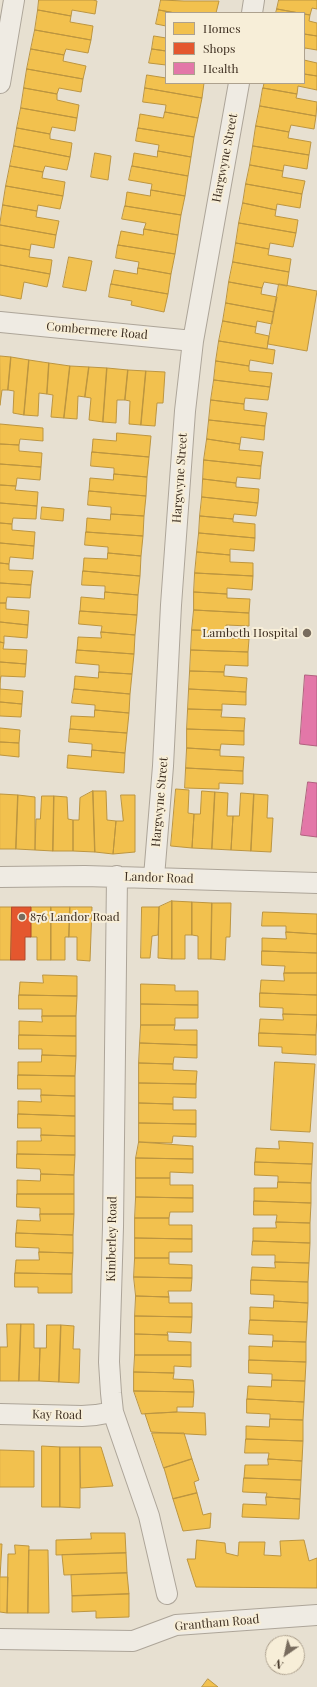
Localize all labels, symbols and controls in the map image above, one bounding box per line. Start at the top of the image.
legend [165,12,305,84]
text: Homes [203,20,241,36]
text: Shops [203,40,235,56]
text: Health [203,60,239,76]
street label: Hargwyne Street [209,112,241,204]
street label: Combermere Road [46,319,148,343]
street label: Hargwyne Street [170,432,190,524]
place label: Lambeth Hospital [202,626,298,640]
marker: Lambeth Hospital [301,627,313,639]
street label: Hargwyne Street [149,756,171,848]
street label: Landor Road [124,870,194,886]
place label: 876 Landor Road [30,910,120,924]
marker: 876 Landor Road [17,912,27,922]
street label: Kimberley Road [104,1196,120,1282]
street label: Kay Road [32,1407,82,1423]
street label: Grantham Road [174,1612,260,1634]
north arrow [265,1635,305,1675]
text: N [271,1656,286,1673]

